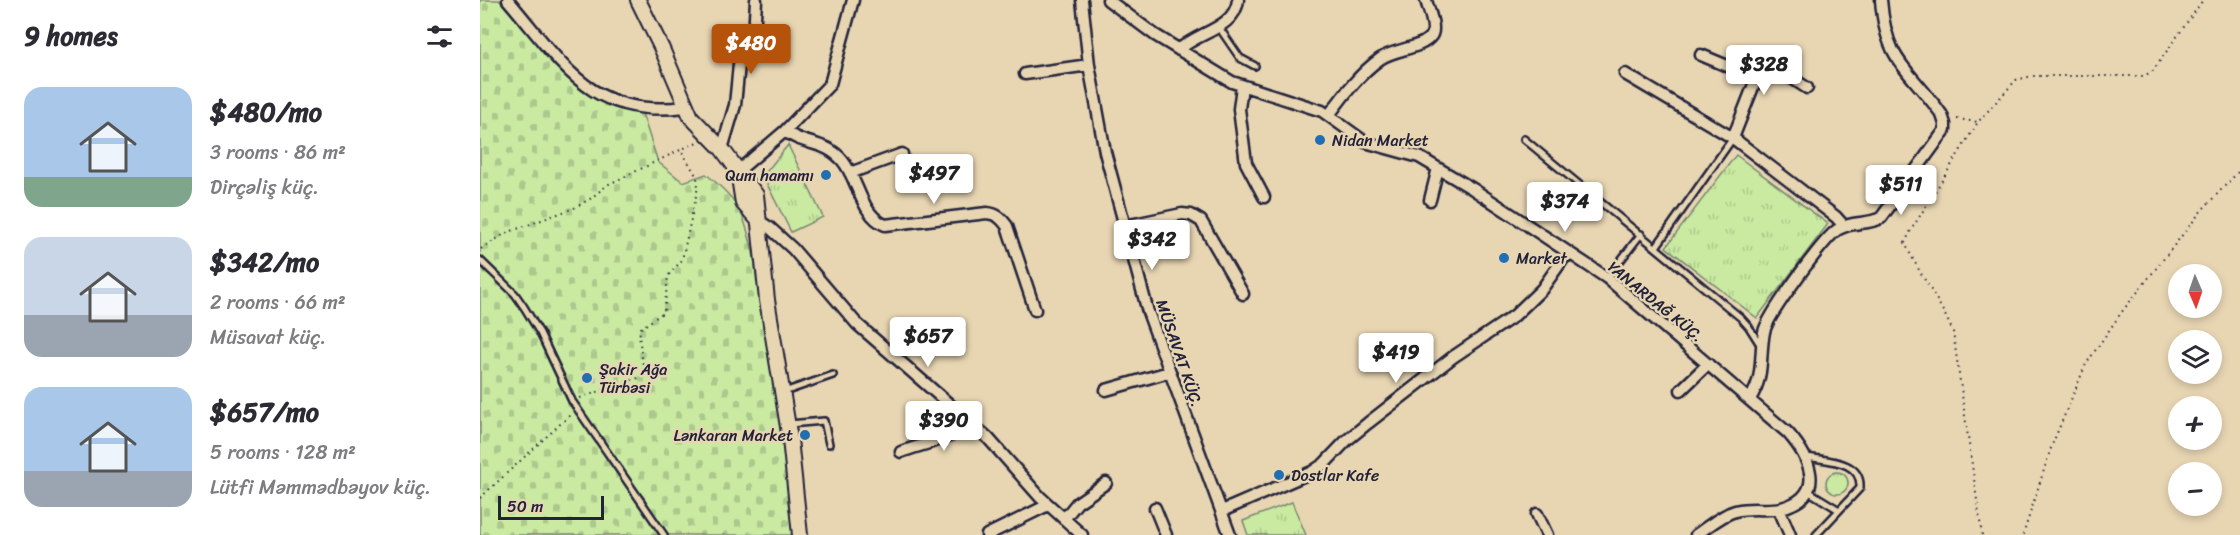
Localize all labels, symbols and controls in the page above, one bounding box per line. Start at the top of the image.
text: 9 homes [24,13,118,59]
icon: filters [423,20,456,53]
pin: $480 [715,24,787,75]
text: $480 [726,26,776,61]
pin: $328 [1728,45,1800,96]
text: $328 [1740,47,1788,82]
text: $480/mo [210,89,322,135]
icon: home [72,111,144,183]
place label: Nidan Market [1332,126,1429,155]
marker: Nidan Market [1313,133,1327,147]
text: 3 rooms · 86 m² [210,135,346,170]
pin: $497 [898,154,970,205]
text: $497 [909,156,959,191]
place label: Qum hamamı [725,161,814,190]
pin: $511 [1865,165,1937,216]
text: $511 [1880,167,1922,202]
marker: Qum hamamı [819,168,833,182]
text: Dirçəliş küç. [210,170,319,205]
pin: $374 [1529,182,1601,233]
text: $374 [1541,184,1589,219]
pin: $342 [1116,220,1188,271]
text: $342 [1128,222,1176,257]
text: $342/mo [210,239,319,285]
place label: Market [1516,244,1567,273]
marker: Market [1497,251,1511,265]
street label: YANARDAĞ KÜÇ. [1601,253,1710,349]
icon: home [72,261,144,333]
north arrow [2168,264,2222,318]
map controls [2168,264,2222,516]
text: 2 rooms · 66 m² [210,285,346,320]
street label: MÜSAVAT KÜÇ. [1148,295,1212,411]
pin: $657 [892,317,964,368]
text: $657 [904,319,952,354]
text: Müsavat küç. [210,320,326,355]
button: layers [2168,330,2222,384]
pin: $419 [1360,333,1432,384]
text: $419 [1373,335,1419,370]
place label: Şakir Ağa Türbəsi [599,355,667,402]
marker: Şakir Ağa Türbəsi [580,371,594,385]
text: $657/mo [210,389,319,435]
button: + [2168,396,2222,450]
pin: $390 [908,401,980,452]
text: $390 [919,403,969,438]
icon: home [72,411,144,483]
place label: Lənkaran Market [673,421,793,450]
marker: Lənkaran Market [798,428,812,442]
text: 5 rooms · 128 m² [210,435,356,470]
place label: Dostlar Kafe [1291,461,1379,490]
button: − [2168,462,2222,516]
marker: Dostlar Kafe [1272,468,1286,482]
text: Lütfi Məmmədbəyov küç. [210,470,431,505]
text: 50 m [507,492,543,521]
scale bar [498,493,604,520]

